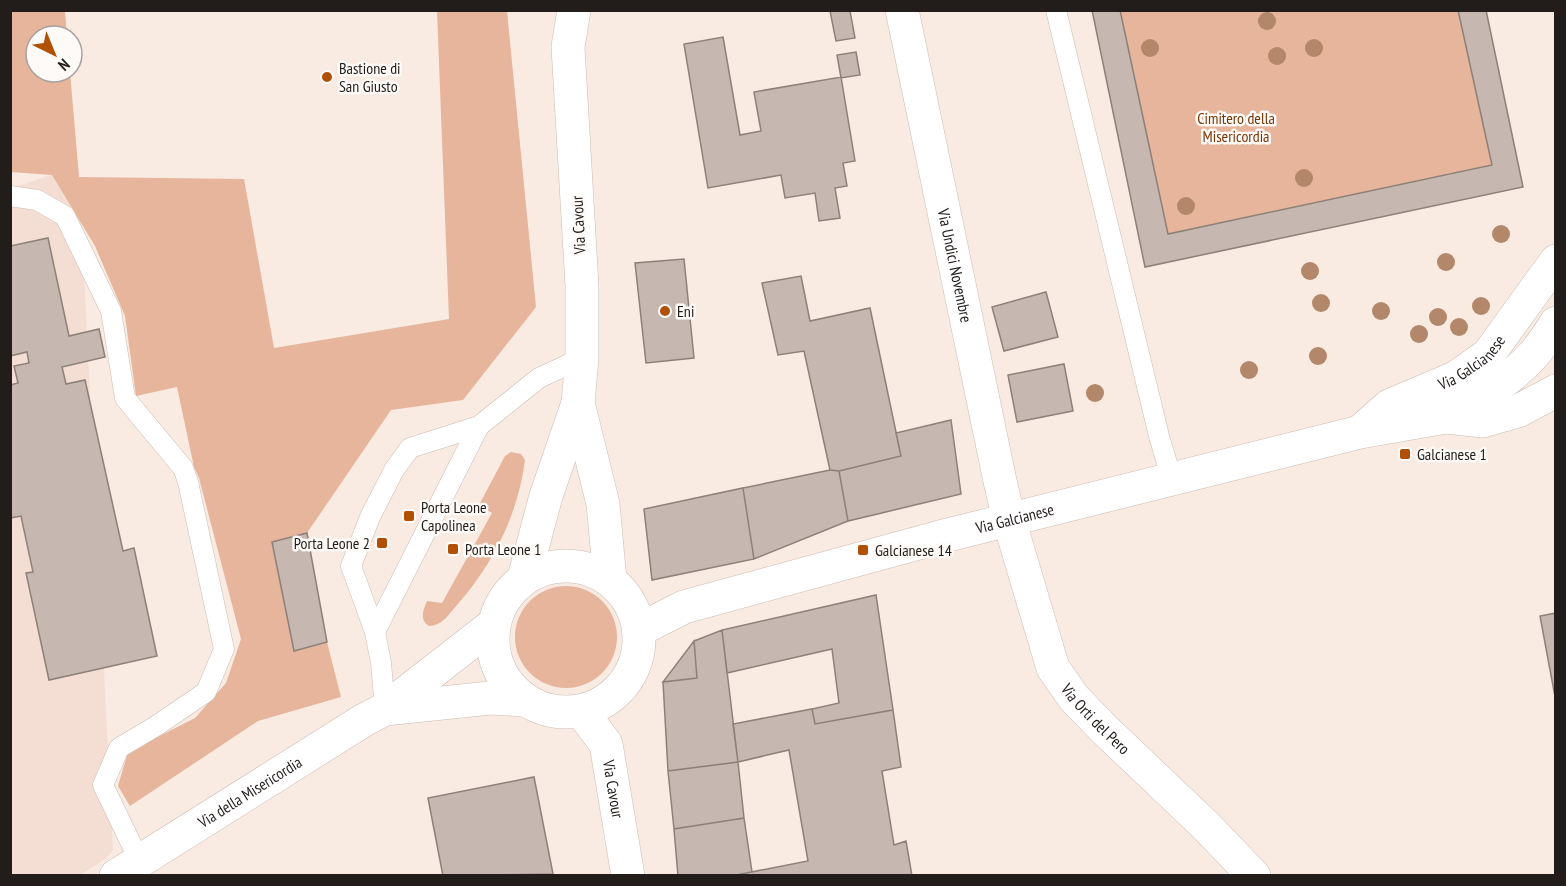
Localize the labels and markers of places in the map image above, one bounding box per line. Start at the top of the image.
place label: Bastione di San Giusto [339,58,401,96]
marker: Bastione di San Giusto [320,70,334,84]
place label: Eni [677,301,694,321]
marker: Eni [658,304,672,318]
place label: Galcianese 1 [1417,444,1487,464]
marker: Galcianese 1 [1398,447,1412,461]
place label: Porta Leone Capolinea [421,497,487,535]
marker: Porta Leone Capolinea [402,509,416,523]
place label: Porta Leone 2 [294,533,370,553]
marker: Porta Leone 2 [375,536,389,550]
place label: Porta Leone 1 [465,539,541,559]
place label: Galcianese 14 [875,540,952,560]
marker: Porta Leone 1 [446,542,460,556]
marker: Galcianese 14 [856,543,870,557]

